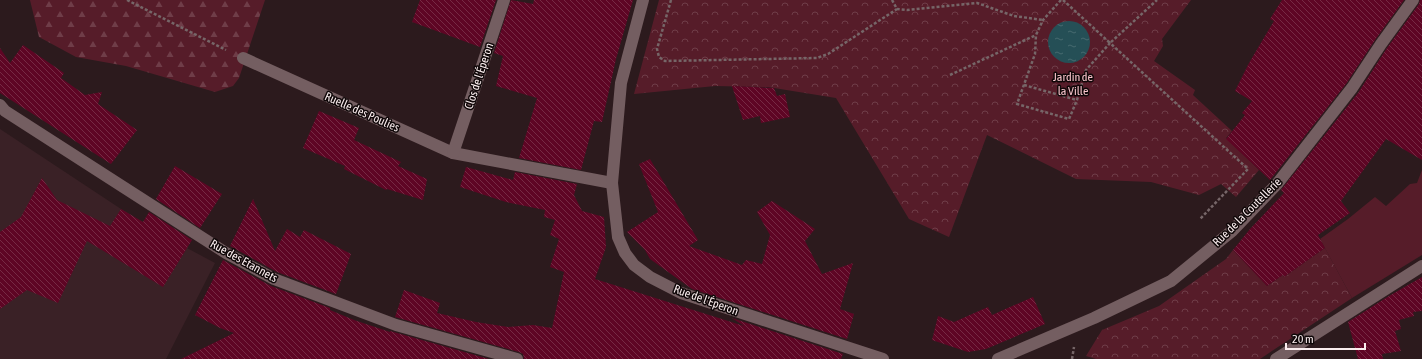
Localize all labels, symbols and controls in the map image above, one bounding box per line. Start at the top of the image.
street label: Clos de l'Éperon [462,41,496,111]
park label: Jardin de la Ville [1053,70,1093,98]
street label: Ruelle des Poulies [322,89,402,135]
street label: Rue de la Coutellerie [1210,175,1284,249]
street label: Rue des Etannets [208,237,280,285]
street label: Rue de l'Éperon [672,282,740,318]
scale bar [1286,325,1365,351]
text: 20 m [1292,332,1314,346]

